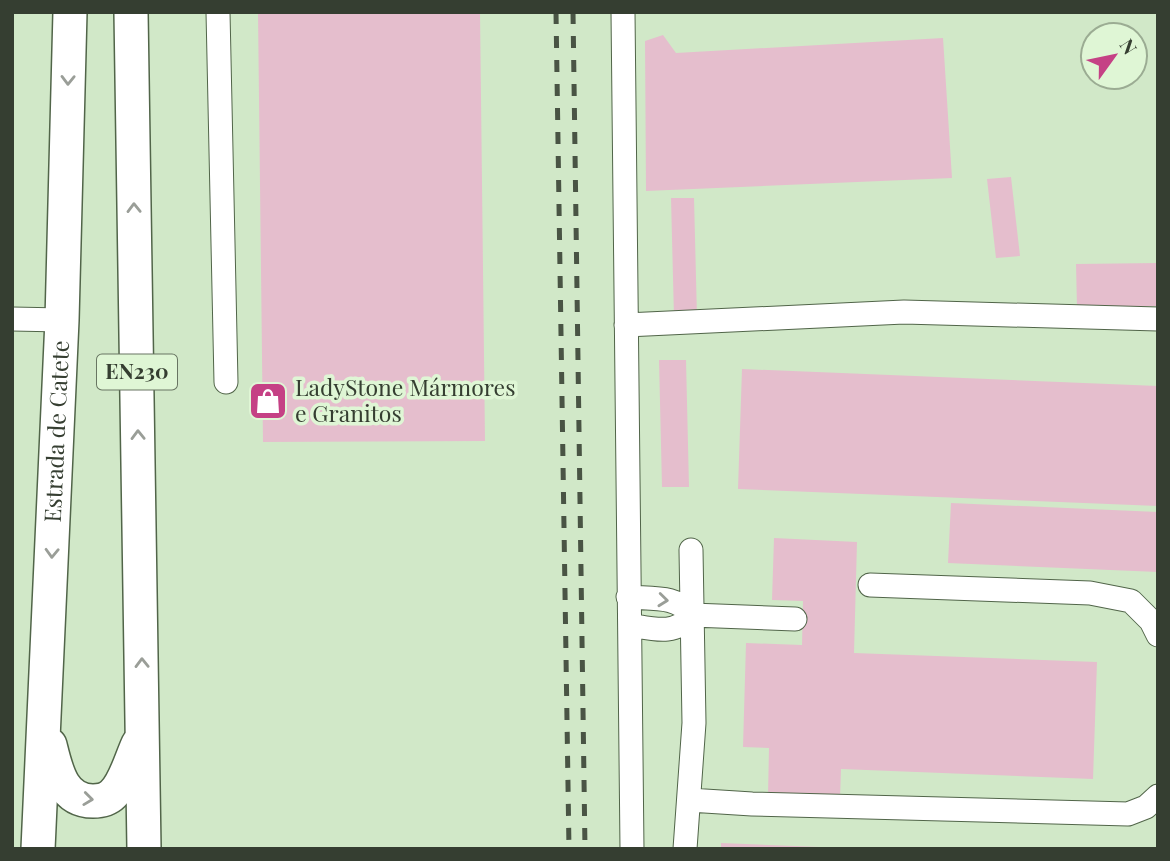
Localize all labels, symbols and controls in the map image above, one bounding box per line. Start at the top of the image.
north arrow [1079,21,1149,91]
text: N [1114,33,1144,59]
one-way arrow [60,76,76,86]
one-way arrow [126,202,142,213]
street label: Estrada de Catete [36,340,75,523]
road number: EN230 [97,354,177,390]
place label: LadyStone Mármores e Granitos [295,371,516,428]
shop icon: LadyStone Mármores e Granitos [247,380,289,422]
one-way arrow [130,430,146,440]
one-way arrow [44,547,59,558]
one-way arrow [657,593,669,608]
one-way arrow [135,657,150,668]
one-way arrow [83,791,94,806]

